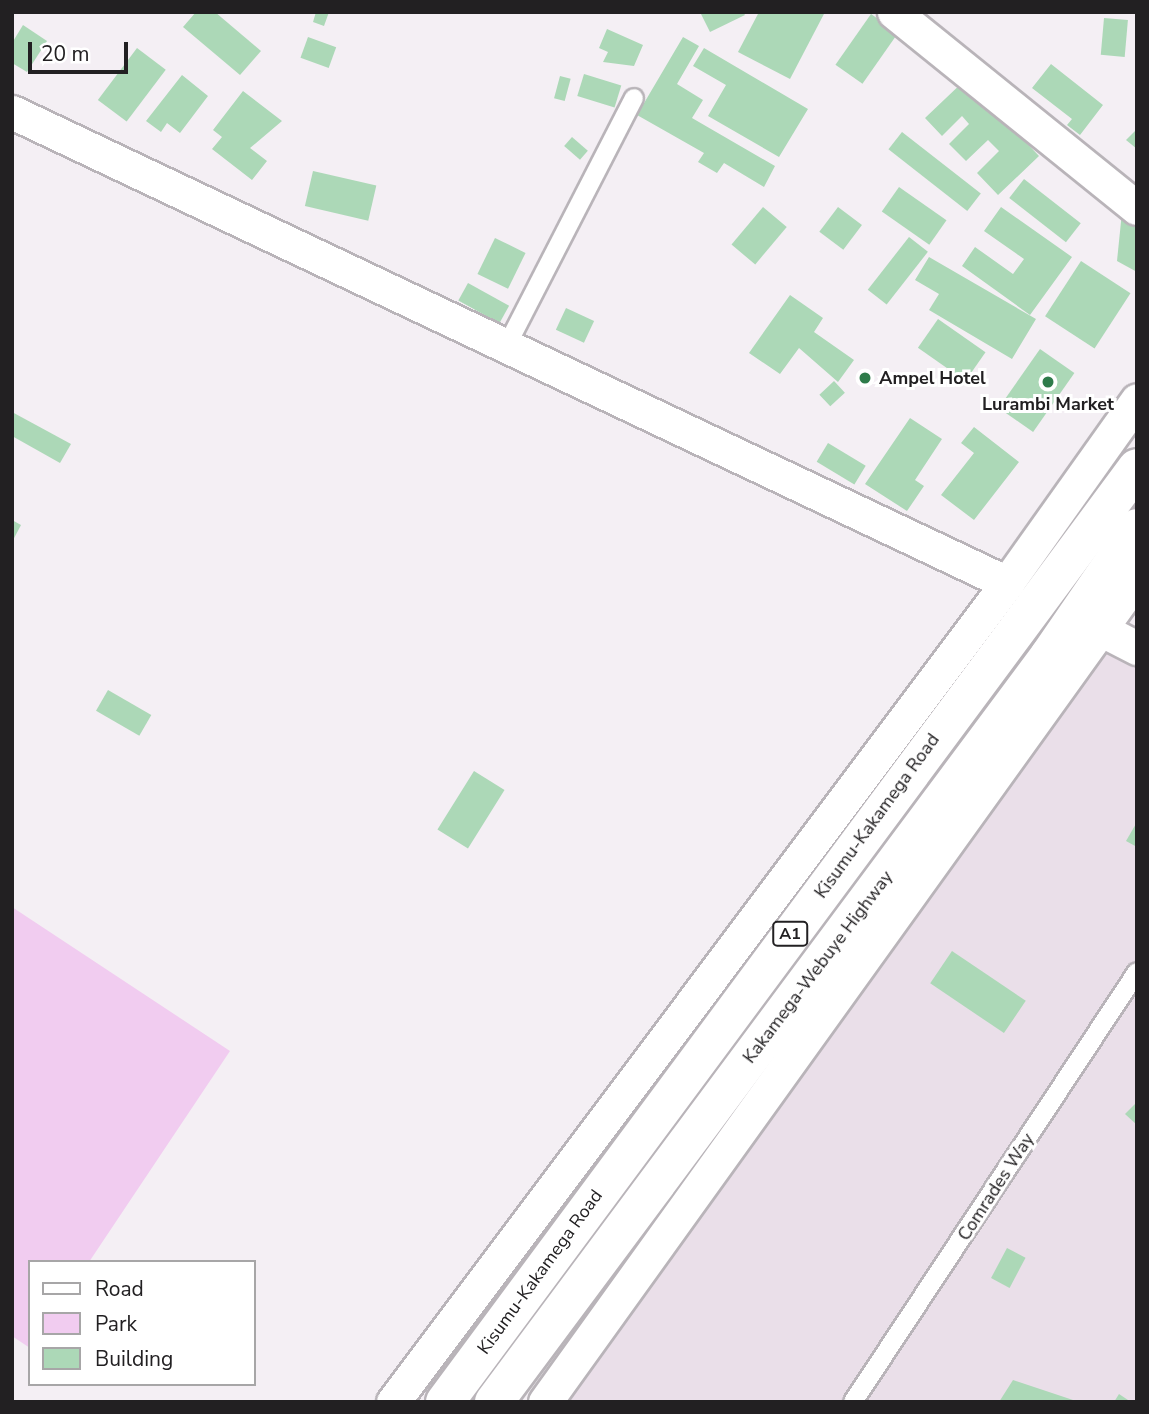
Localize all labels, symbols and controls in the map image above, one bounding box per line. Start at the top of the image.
scale bar [32,28,131,72]
text: 20 m [41,40,90,68]
place label: Ampel Hotel [879,367,986,389]
marker: Ampel Hotel [857,370,873,386]
marker: Lurambi Market [1040,374,1056,390]
place label: Lurambi Market [982,393,1114,415]
street label: Kisumu-Kakamega Road [810,730,944,902]
street label: Kakamega-Webuye Highway [738,866,898,1068]
road number: A1 [771,922,809,946]
street label: Comrades Way [953,1129,1039,1245]
street label: Kisumu-Kakamega Road [473,1186,607,1358]
legend [28,1260,256,1386]
text: Road [95,1275,144,1303]
text: Park [95,1310,137,1338]
text: Building [95,1345,173,1373]

